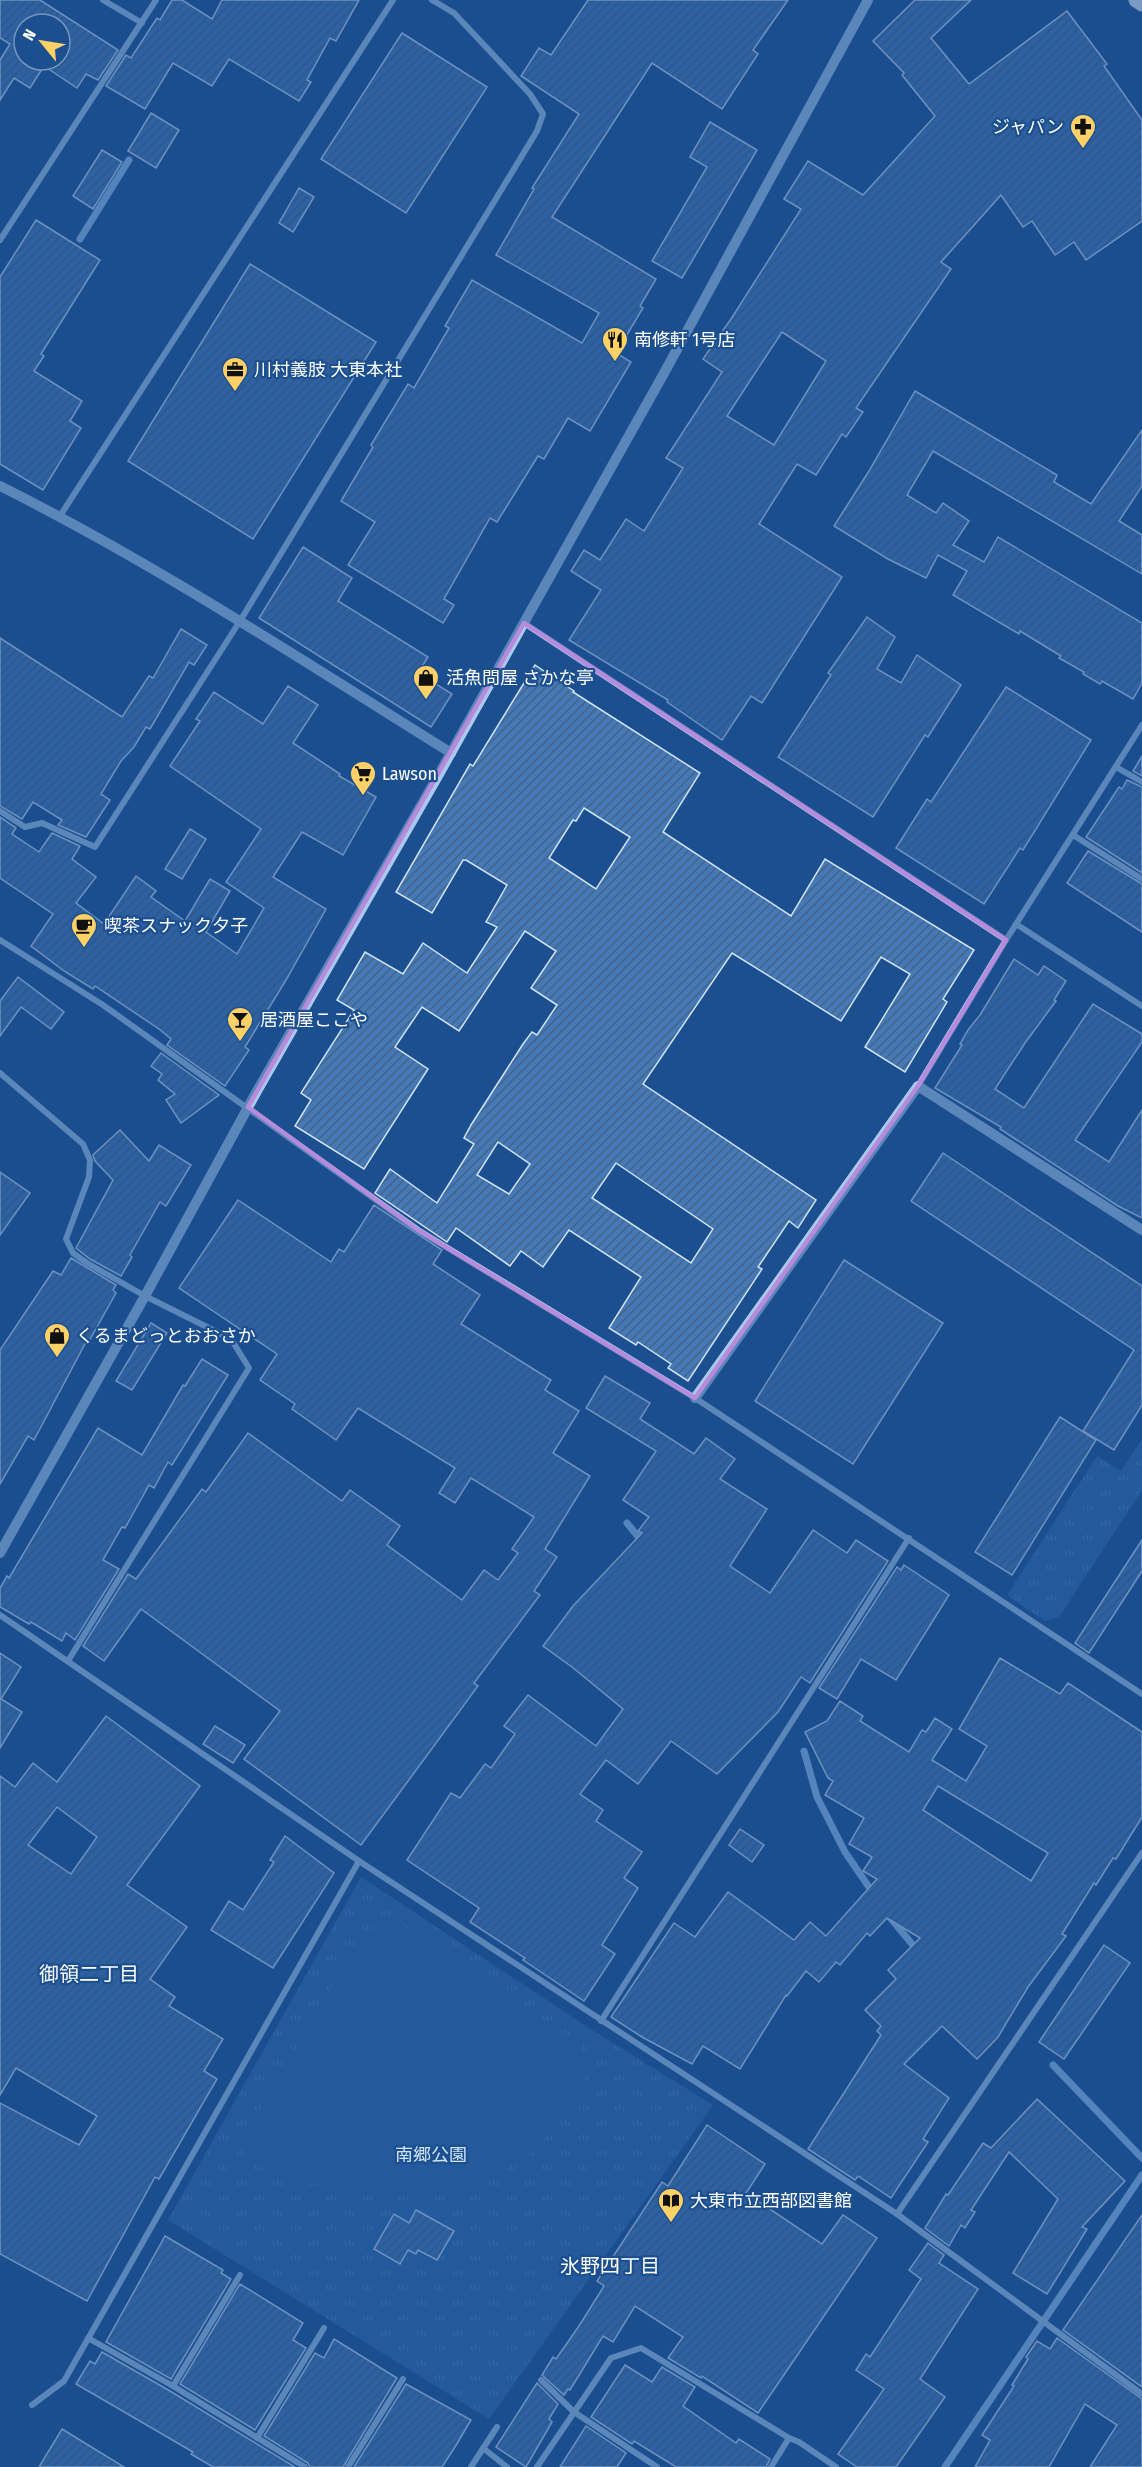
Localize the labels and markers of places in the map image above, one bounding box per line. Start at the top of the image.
pharmacy icon: ジャパン [1068,112,1098,150]
place label: ジャパン [992,116,1064,138]
restaurant icon: 南修軒 1号店 [600,325,630,363]
place label: 南修軒 1号店 [634,329,735,351]
office icon: 川村義肢 大東本社 [220,355,250,393]
place label: 川村義肢 大東本社 [254,359,402,381]
shop icon: 活魚問屋 さかな亭 [411,663,441,701]
place label: 活魚問屋 さかな亭 [446,667,594,689]
supermarket icon: Lawson [348,759,378,797]
place label: Lawson [382,763,437,785]
cafe icon: 喫茶スナック夕子 [69,911,99,949]
place label: 喫茶スナック夕子 [104,915,248,937]
bar icon: 居酒屋ここや [225,1005,255,1043]
place label: 居酒屋ここや [260,1009,368,1031]
shop icon: くるまどっとおおさか [42,1321,72,1359]
place label: くるまどっとおおさか [76,1325,256,1347]
library icon: 大東市立西部図書館 [656,2186,686,2224]
place label: 大東市立西部図書館 [690,2190,852,2212]

